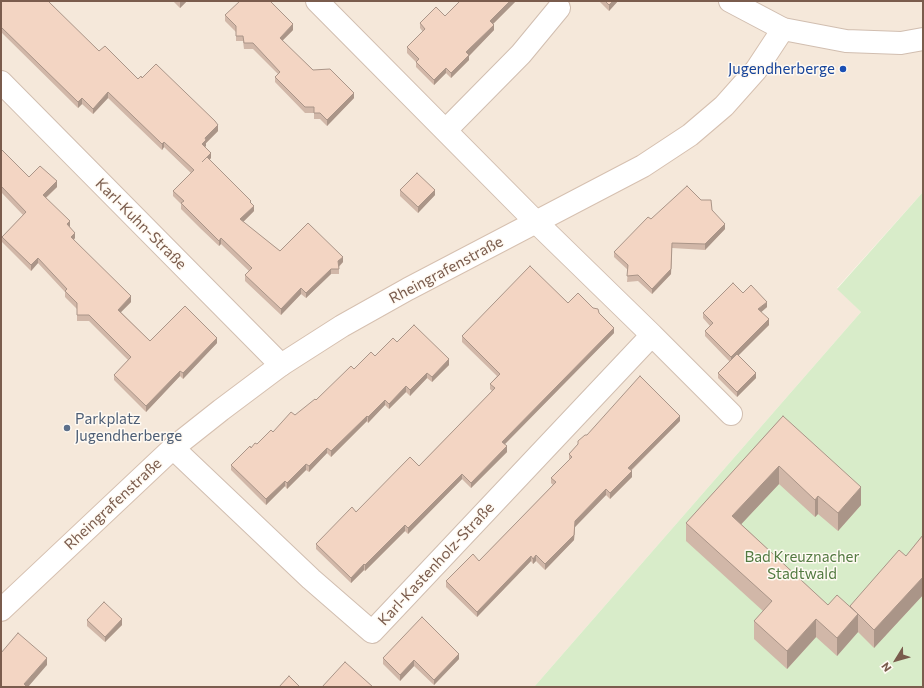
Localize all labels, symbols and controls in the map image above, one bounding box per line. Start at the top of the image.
place label: Jugendherberge [728,60,835,78]
marker: Jugendherberge [838,64,848,74]
street label: Karl-Kuhn-Straße [92,175,190,273]
street label: Rheingrafenstraße [386,232,506,308]
place label: Parkplatz Jugendherberge [75,410,182,445]
marker: Parkplatz Jugendherberge [62,423,72,433]
street label: Rheingrafenstraße [61,454,165,554]
street label: Karl-Kastenholz-Straße [374,499,498,629]
park label: Bad Kreuznacher Stadtwald [745,548,859,583]
north arrow [876,640,916,680]
text: N [878,660,894,675]

